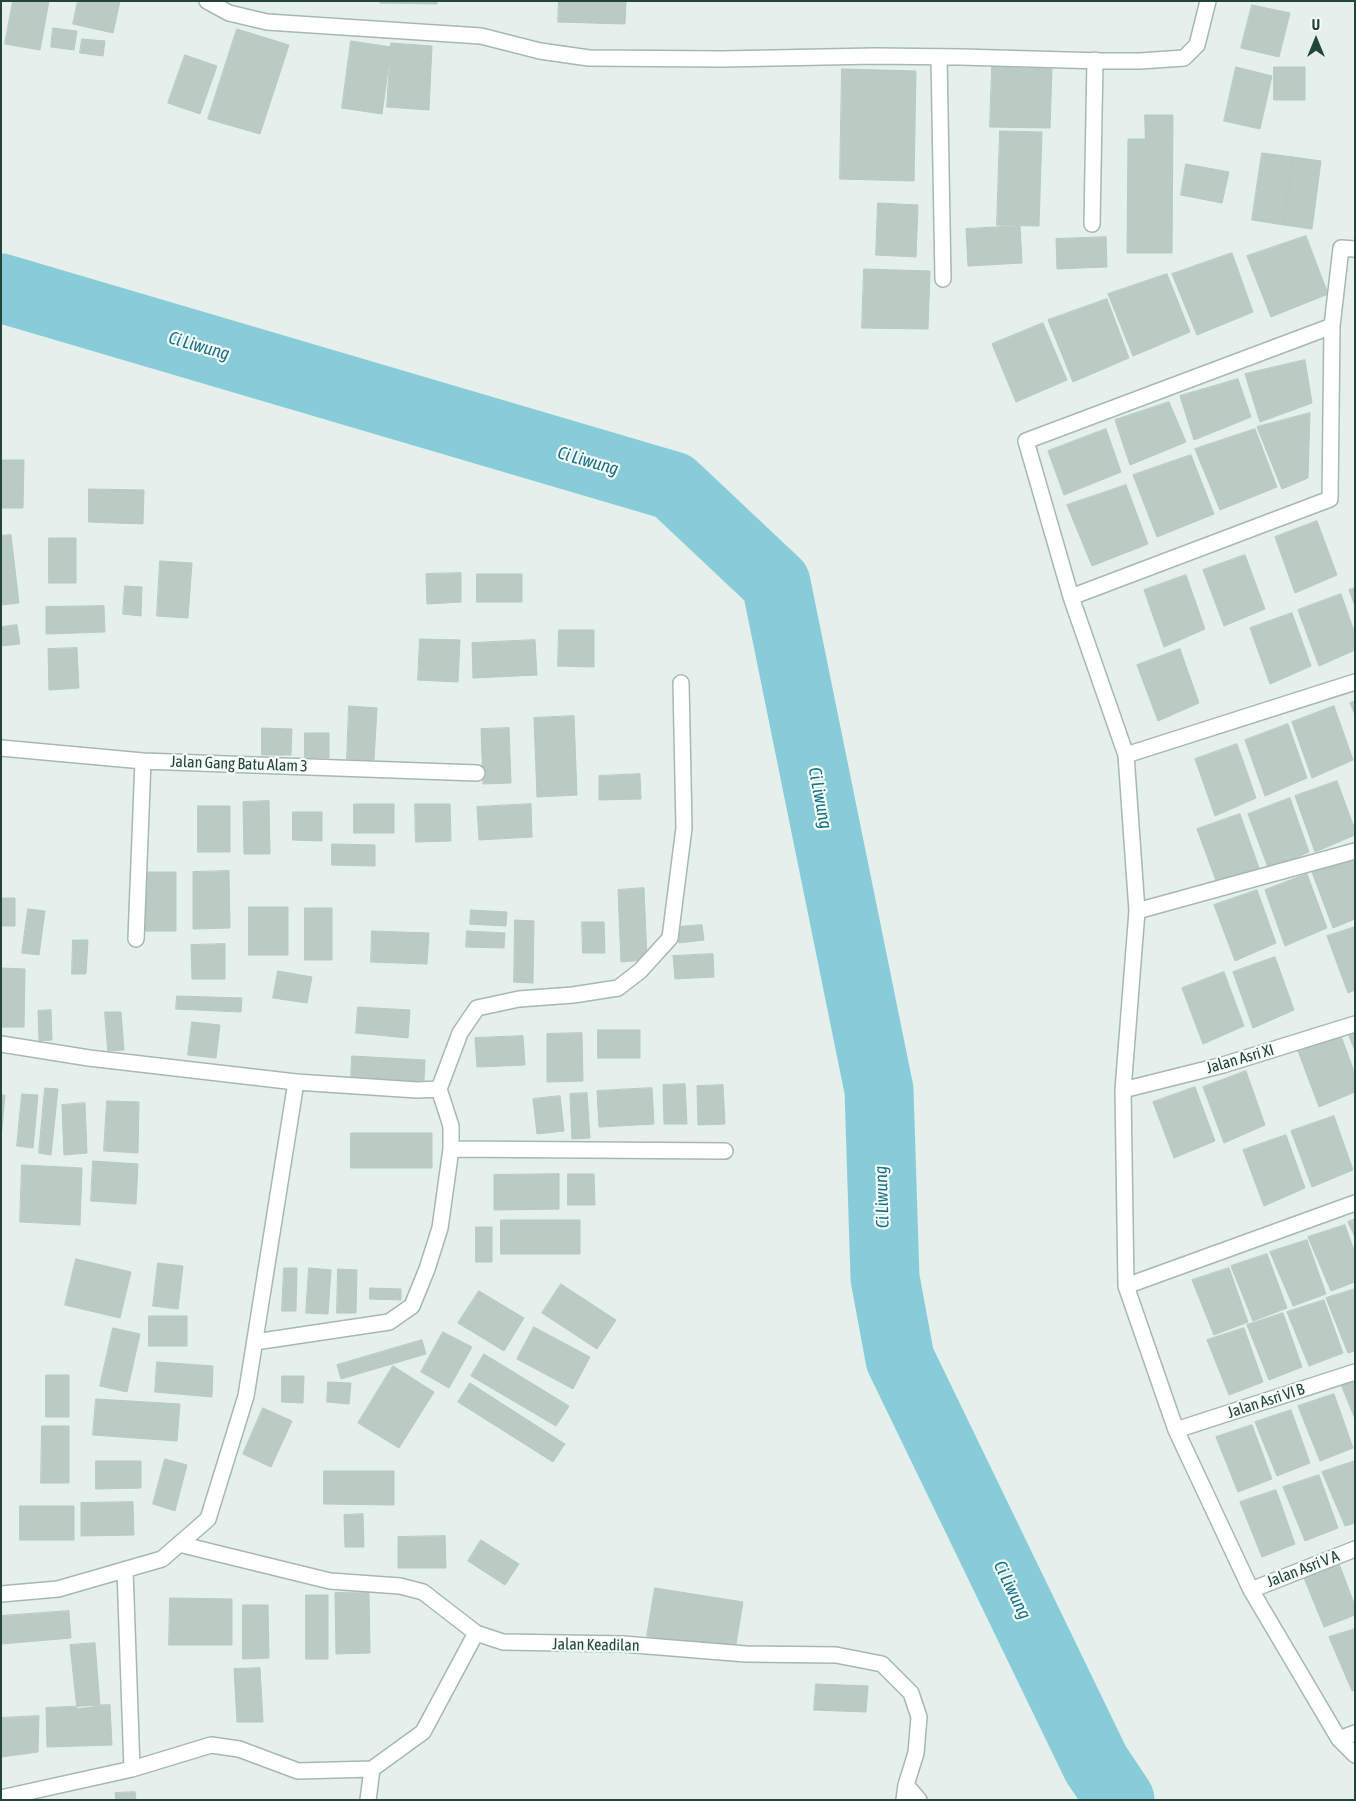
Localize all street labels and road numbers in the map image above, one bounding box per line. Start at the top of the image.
street label: Jalan Gang Batu Alam 3 [170,752,308,776]
street label: Jalan Asri XI [1204,1040,1276,1078]
street label: Jalan Asri VI B [1225,1380,1307,1422]
street label: Jalan Asri V A [1264,1546,1342,1592]
street label: Jalan Keadilan [552,1635,640,1655]

